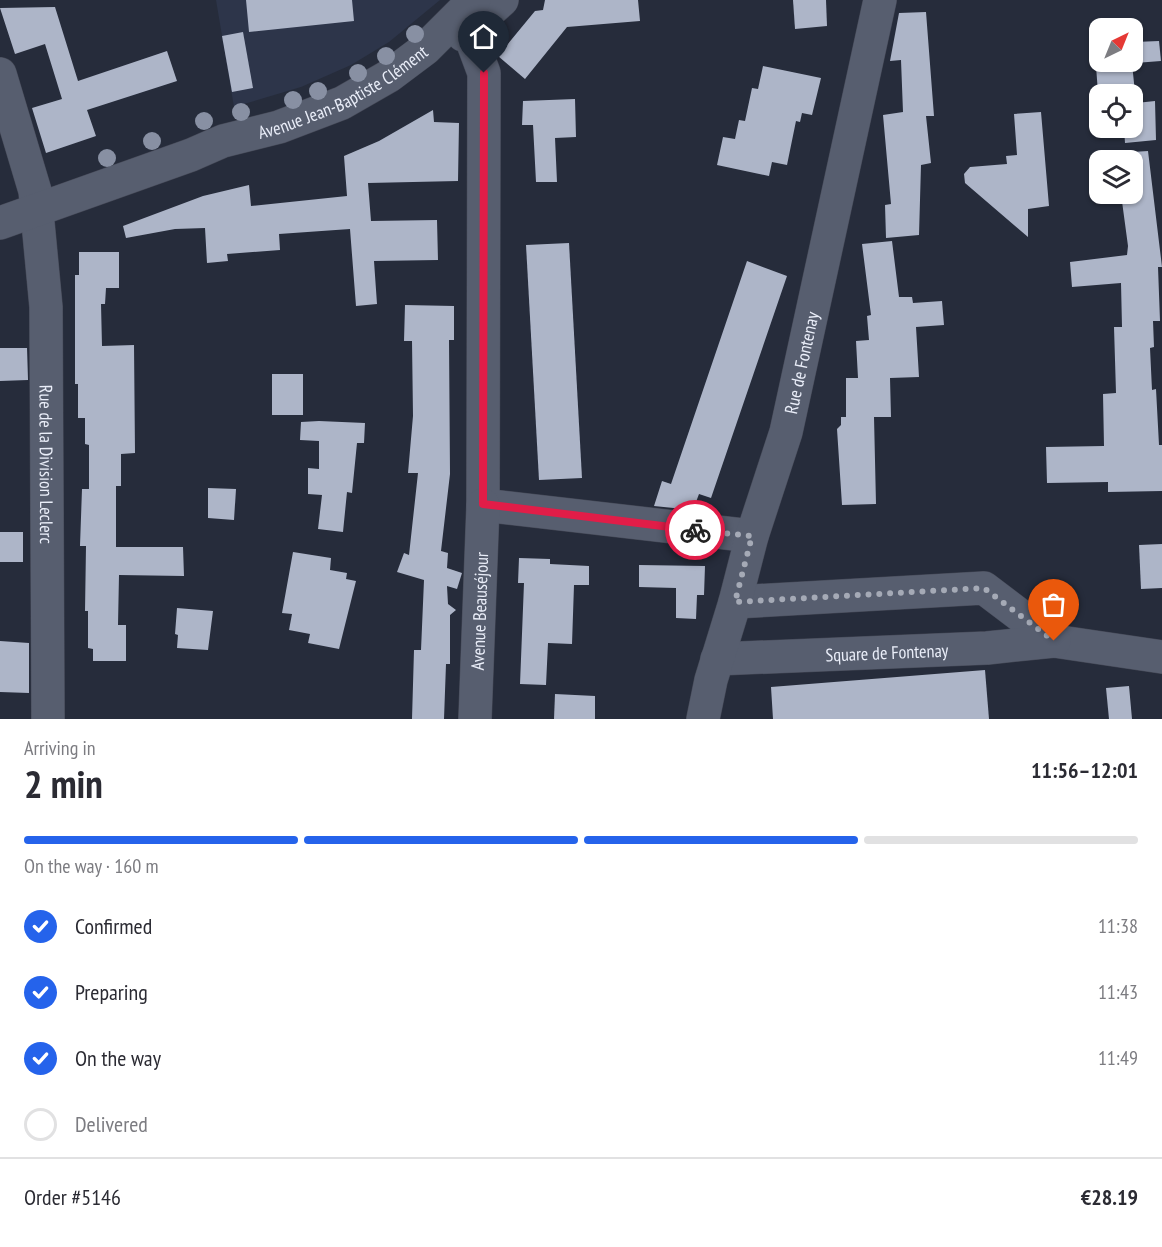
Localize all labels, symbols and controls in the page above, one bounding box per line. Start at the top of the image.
pin [458,11,509,73]
north arrow [1089,18,1143,72]
map controls [1089,18,1143,204]
icon: home [467,20,500,53]
street label: Avenue Jean-Baptiste Clément [255,40,432,143]
button: locate [1089,84,1143,138]
button: layers [1089,150,1143,204]
street label: Rue de Fontenay [779,309,823,416]
street label: Rue de la Division Leclerc [35,385,59,545]
courier [665,500,725,560]
icon: bike [679,514,712,547]
street label: Avenue Beauséjour [465,551,493,671]
pin [1028,579,1079,641]
icon: bag [1037,588,1070,621]
street label: Square de Fontenay [825,638,949,666]
text: Arriving in [24,735,96,761]
text: 11:56–12:01 [1031,756,1138,784]
text: 2 min [24,758,103,809]
text: On the way · 160 m [24,853,159,879]
icon: check [24,910,57,943]
text: Confirmed [75,912,152,940]
text: 11:38 [1098,913,1138,939]
icon: check [24,976,57,1009]
text: Preparing [75,978,148,1006]
text: 11:43 [1098,979,1138,1005]
icon: check [24,1042,57,1075]
text: On the way [75,1044,161,1072]
text: 11:49 [1098,1045,1138,1071]
text: Delivered [75,1110,148,1138]
text: Order #5146 [24,1183,121,1211]
text: €28.19 [1081,1183,1138,1211]

